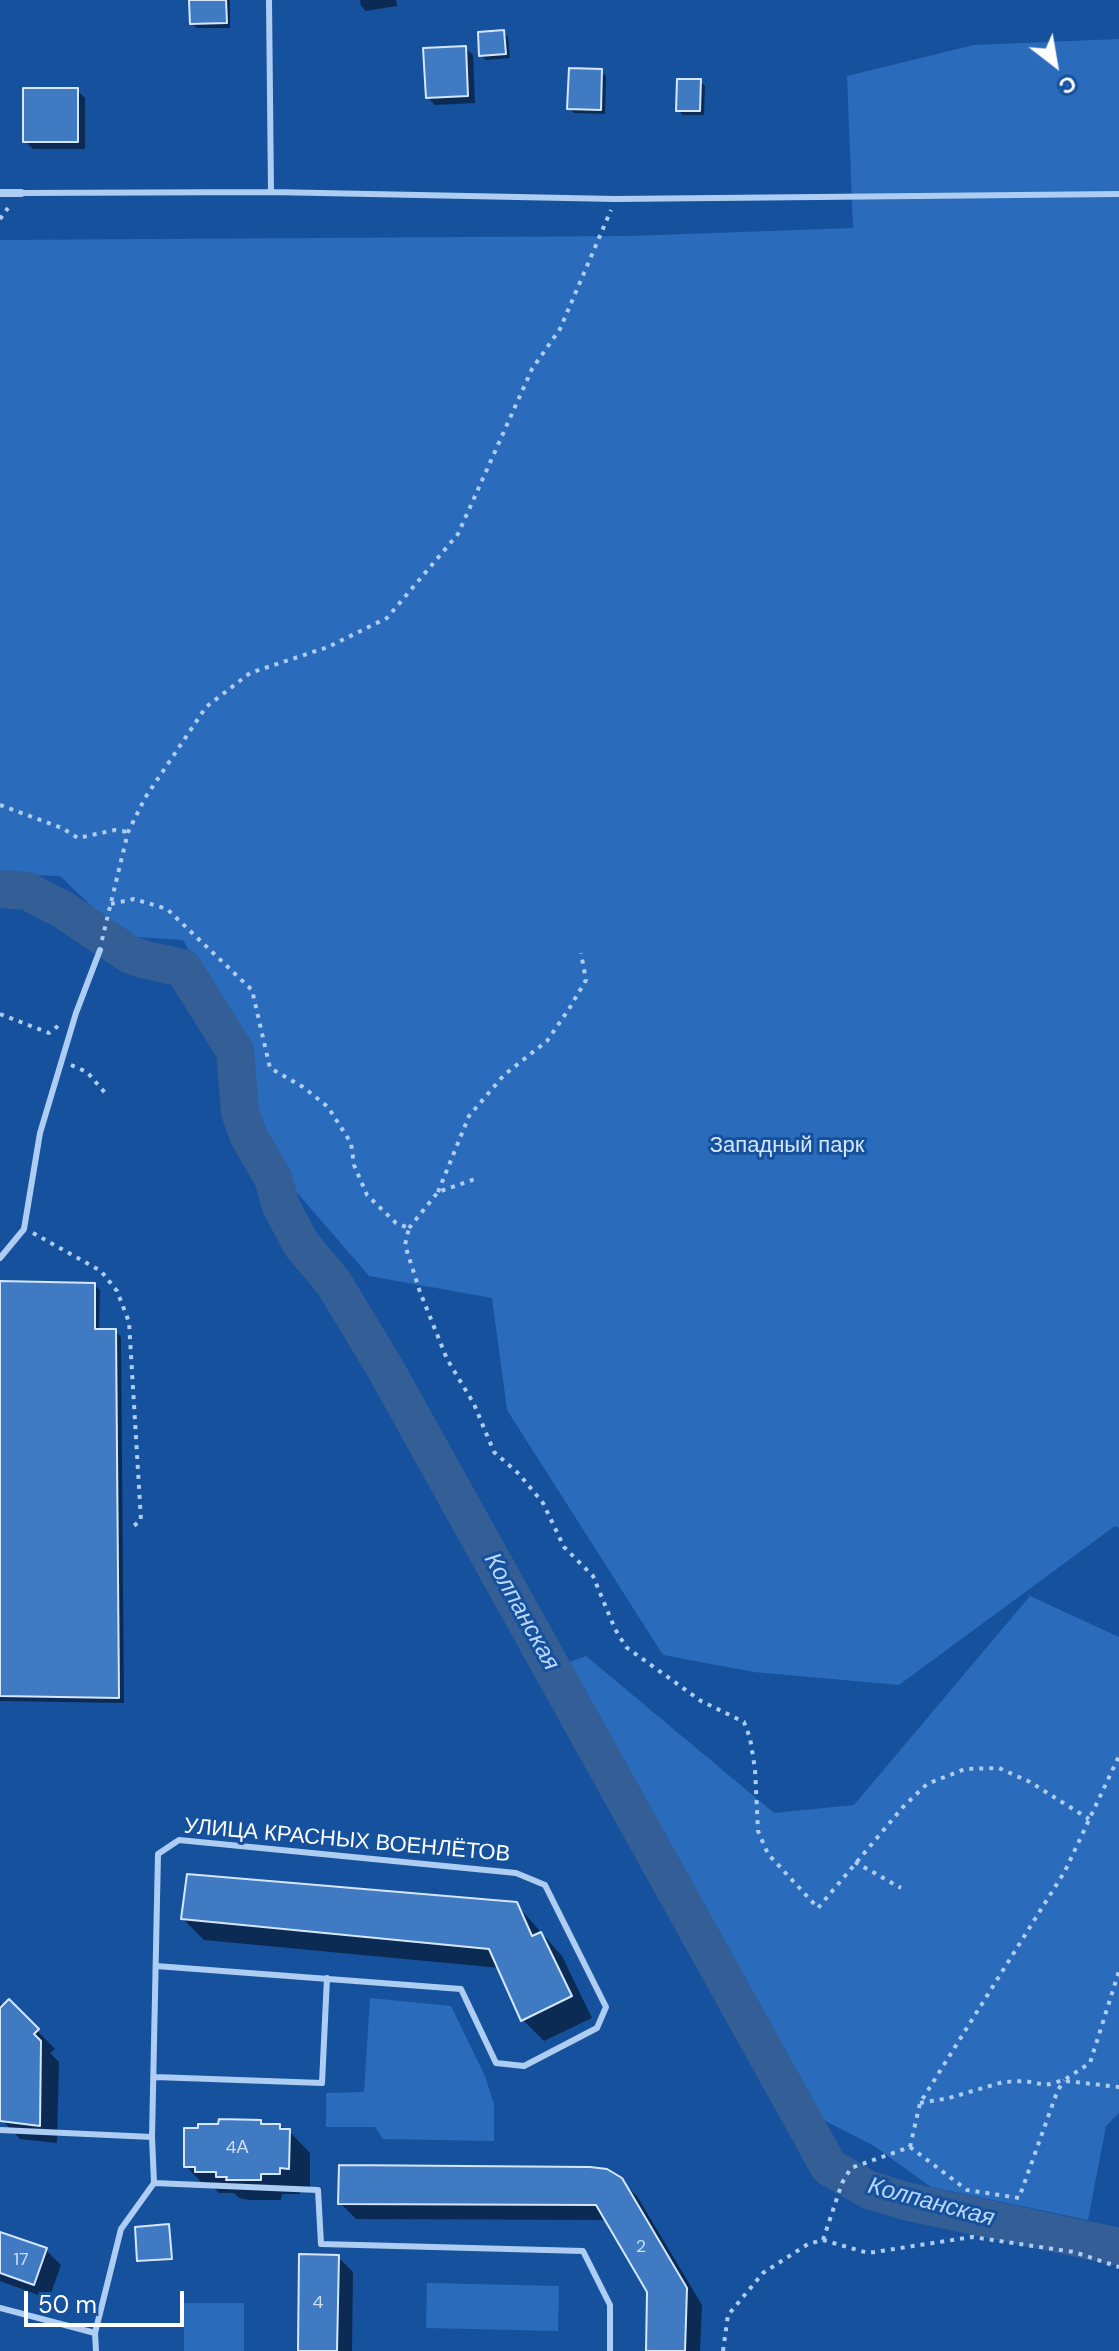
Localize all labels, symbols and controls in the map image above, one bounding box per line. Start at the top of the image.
north arrow [1015,24,1095,104]
text: С [1053,68,1082,102]
park label: Западный парк [710,1133,864,1159]
water label: Колпанская [477,1548,565,1676]
street label: УЛИЦА КРАСНЫХ ВОЕНЛЁТОВ [183,1814,511,1868]
house number: 4А [226,2137,248,2159]
water label: Колпанская [865,2172,997,2234]
house number: 2 [636,2236,646,2258]
house number: 17 [13,2249,29,2271]
scale bar [28,2275,188,2325]
text: 50 m [38,2289,97,2320]
house number: 4 [313,2292,323,2314]

